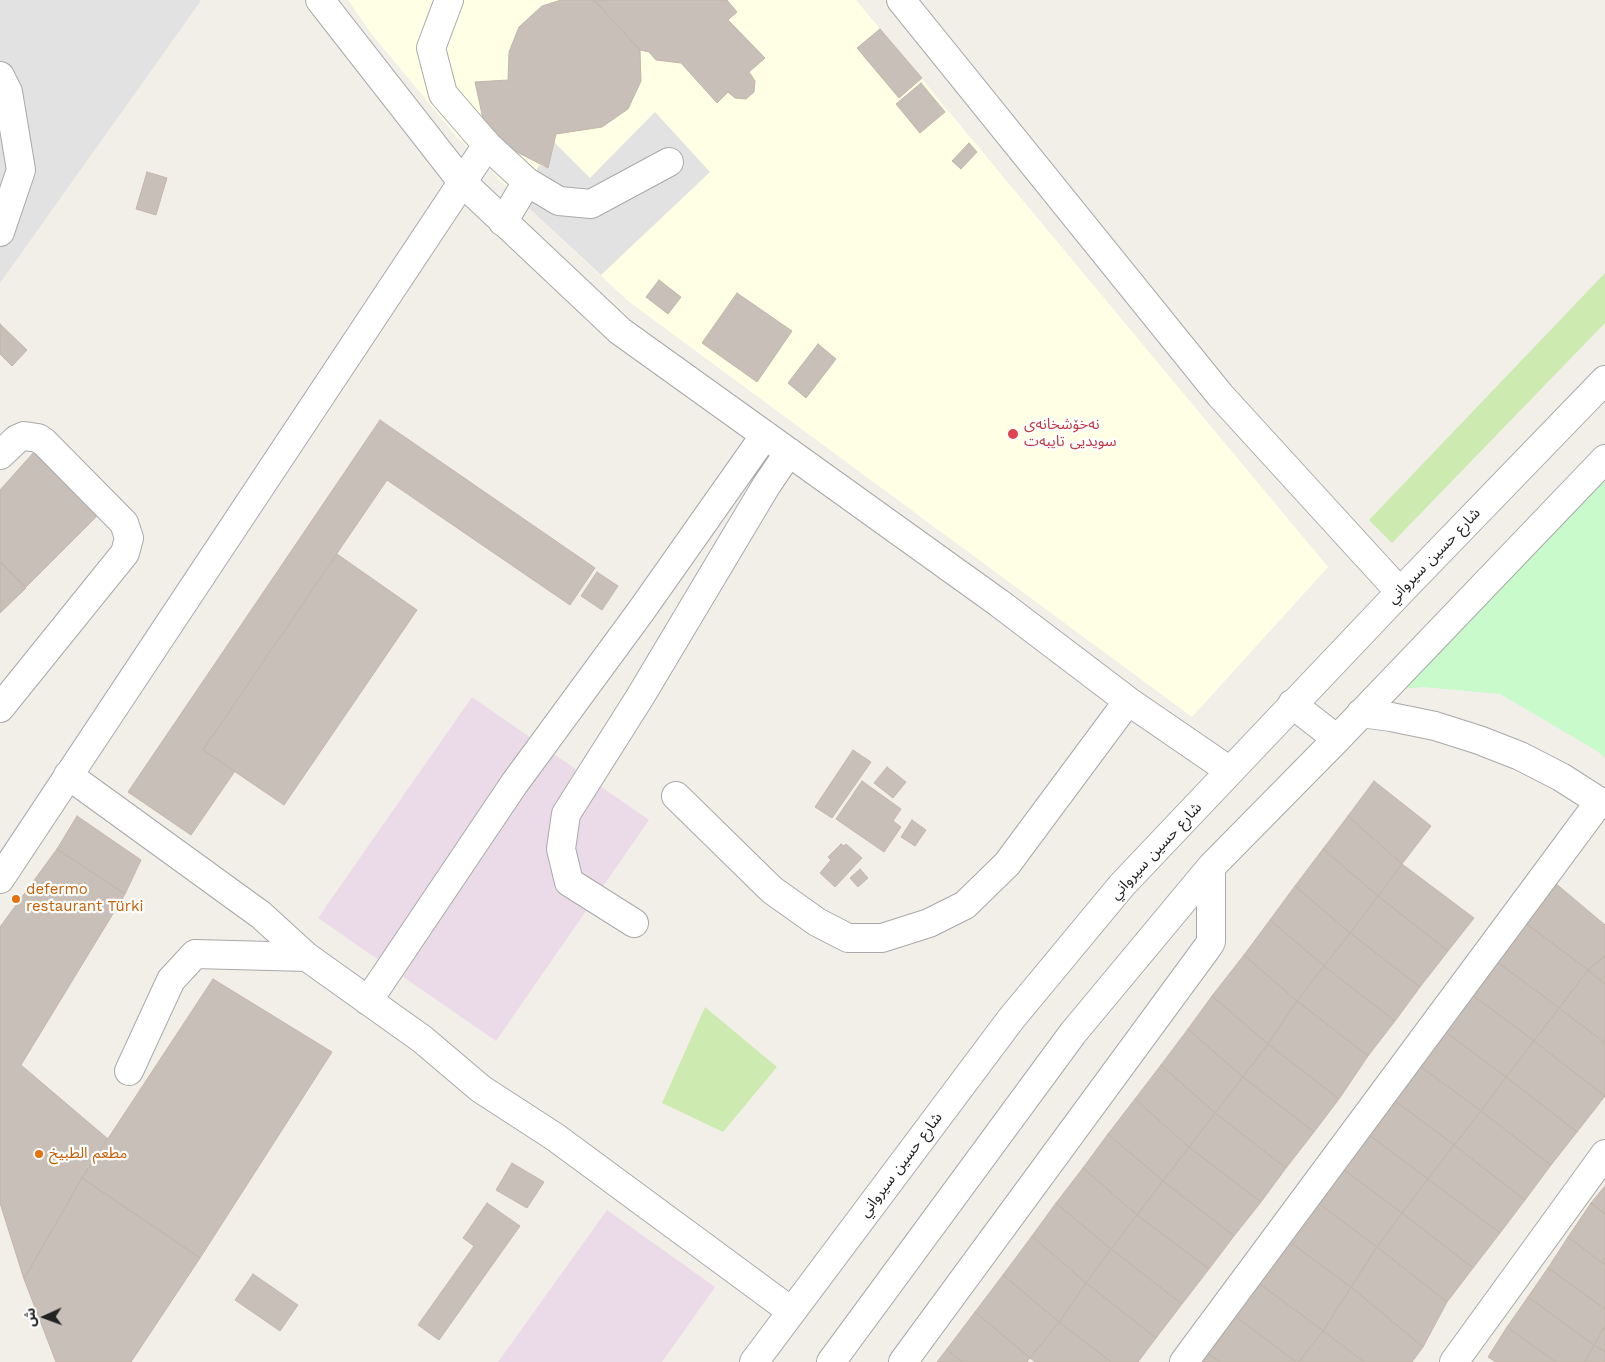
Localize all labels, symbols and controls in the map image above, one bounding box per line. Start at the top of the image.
place label: نەخۆشخانەی سویدیی تایبەت [1024,416,1117,451]
marker: نەخۆشخانەی سویدیی تایبەت [1006,427,1020,441]
street label: شارع حسين سيرواني [1384,504,1484,608]
street label: شارع حسين سيرواني [1106,799,1206,903]
place label: defermo restaurant Türki [26,881,143,916]
marker: defermo restaurant Türki [10,893,22,905]
street label: شارع حسين سيرواني [856,1109,946,1221]
place label: مطعم الطبيخ [49,1145,127,1163]
marker: مطعم الطبيخ [33,1148,45,1160]
north arrow [20,1292,70,1342]
text: ش [22,1308,38,1327]

